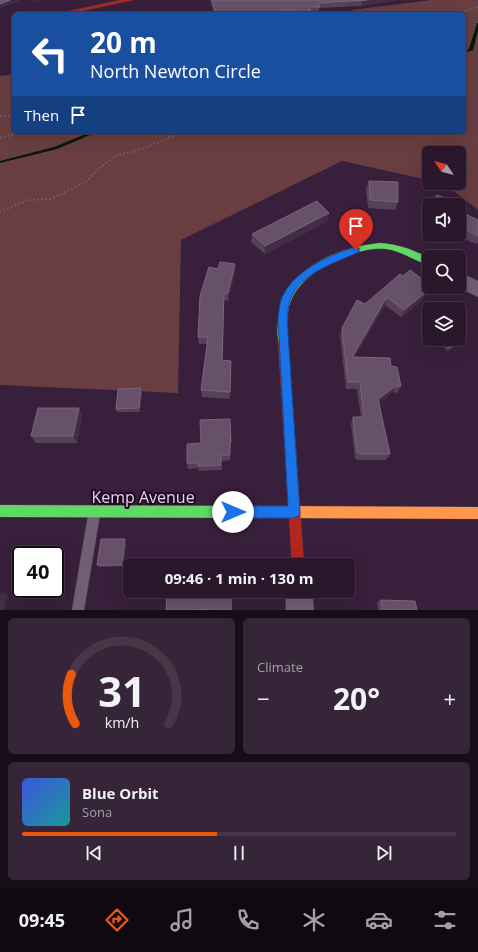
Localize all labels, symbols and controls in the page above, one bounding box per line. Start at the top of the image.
text: 20 m [90,23,157,61]
icon: left [24,28,76,80]
text: North Newton Circle [90,59,261,83]
icon: arrive [67,104,89,126]
text: Then [24,105,59,125]
north arrow [422,146,466,190]
map controls [422,146,466,346]
button: sound [422,198,466,242]
pin [339,209,373,250]
icon: arrive [345,215,367,237]
button: search [422,250,466,294]
button: layers [422,302,466,346]
street label: Kemp Avenue [91,486,195,508]
position arrow [212,491,254,533]
speed limit sign: 40 [12,546,64,598]
text: 09:46 · 1 min · 130 m [165,568,313,588]
text: Climate [257,658,303,676]
text: 31 [98,663,145,719]
text: 20° [333,678,380,719]
text: − [257,683,270,713]
text: + [443,683,456,713]
text: km/h [104,713,139,732]
text: Blue Orbit [82,783,159,803]
text: Sona [82,803,112,821]
icon: previous [83,842,105,864]
icon: pause [228,842,250,864]
icon: next [373,842,395,864]
icon: directions [103,906,131,934]
icon: music [168,906,196,934]
icon: phone [234,906,262,934]
icon: climate [300,906,328,934]
icon: car [365,906,393,934]
icon: filters [431,906,459,934]
text: 09:45 [19,908,65,932]

